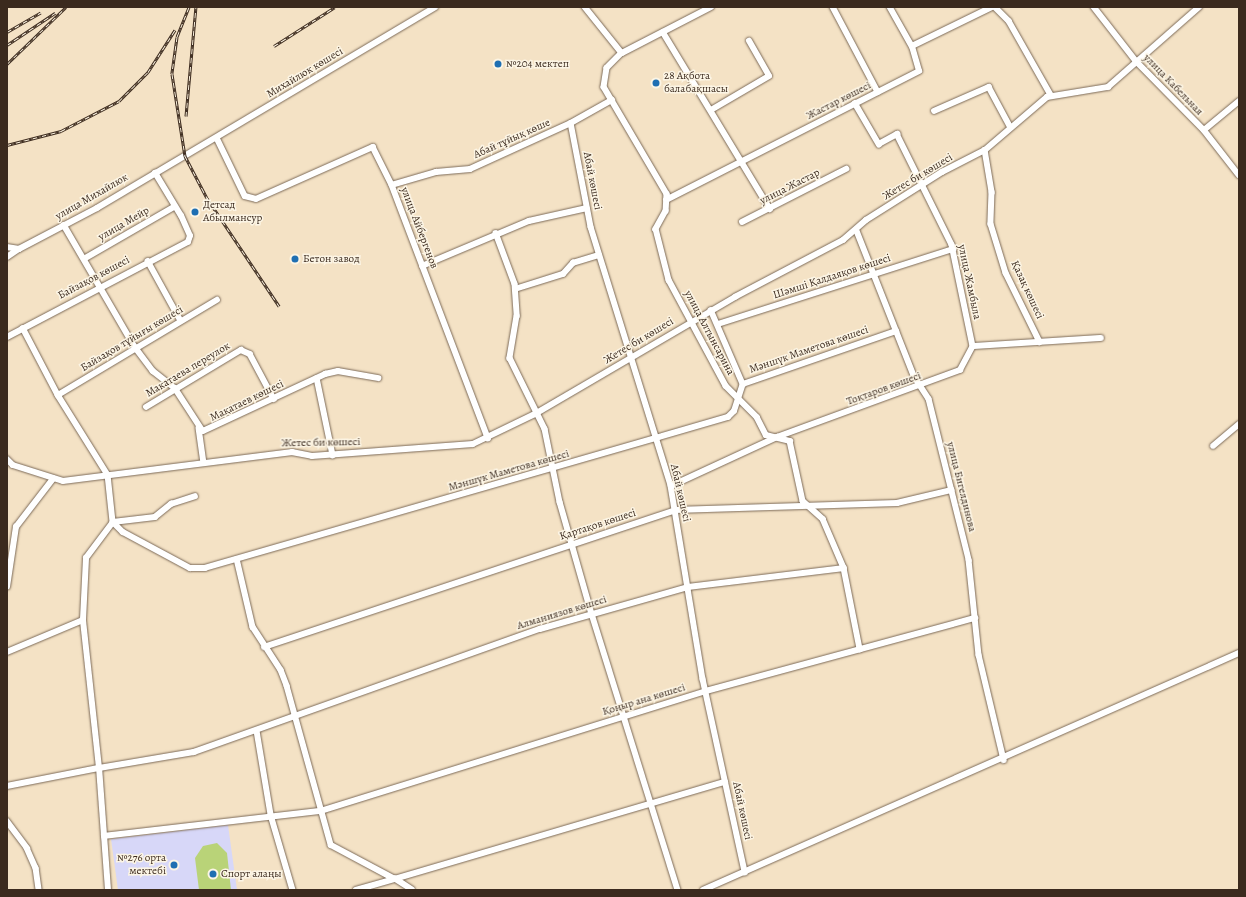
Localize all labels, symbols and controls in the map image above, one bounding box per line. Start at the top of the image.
street label: Михайлюк көшесі [264,45,346,101]
street label: улица Кабельная [1140,52,1206,118]
place label: №204 мектеп [506,57,569,71]
marker: №204 мектеп [493,59,503,69]
place label: 28 Ақбота балабақшасы [664,70,728,96]
marker: 28 Ақбота балабақшасы [651,78,661,88]
street label: Жастар көшесі [805,79,873,123]
street label: Абай тұйық көше [472,116,552,162]
street label: Абай көшесі [580,151,604,211]
street label: Жетес би көшесі [881,151,955,203]
street label: улица Жастар [758,166,822,208]
street label: улица Михайлюк [53,171,131,223]
street label: улица Айбергенов [397,185,441,271]
place label: Детсад Абылмансур [203,199,262,225]
street label: улица Мейр [96,204,152,244]
marker: Детсад Абылмансур [190,207,200,217]
street label: улица Жамбыла [955,243,983,321]
place label: Бетон завод [303,252,360,266]
street label: Шәмші Қалдаяқов көшесі [772,252,892,302]
street label: Байзақов көшесі [56,254,132,302]
marker: Бетон завод [290,254,300,264]
street label: Қазақ көшесі [1008,259,1046,321]
street label: улица Алтынсарина [681,288,737,378]
street label: Байзақов тұйығы көшесі [78,303,186,375]
street label: Жетес би көшесі [602,315,676,367]
street label: Мәншүк Маметова көшесі [748,323,870,377]
street label: Макатаева переулок [143,340,233,400]
street label: Тоқтаров көшесі [845,369,923,409]
street label: Мақатаев көшесі [208,377,286,425]
street label: Жетес би көшесі [281,436,361,450]
street label: улица Бигелдинова [943,441,979,533]
street label: Мәншүк Маметова көшесі [447,447,571,495]
street label: Абай көшесі [667,463,693,523]
street label: Қартақов көшесі [558,506,638,544]
street label: Алманиязов көшесі [516,593,608,633]
street label: Қоңыр ана көшесі [601,681,687,719]
street label: Абай көшесі [729,781,755,841]
place label: №276 орта мектебі [117,852,166,878]
marker: №276 орта мектебі [169,860,179,870]
place label: Спорт алаңы [221,867,282,881]
marker: Спорт алаңы [208,869,218,879]

